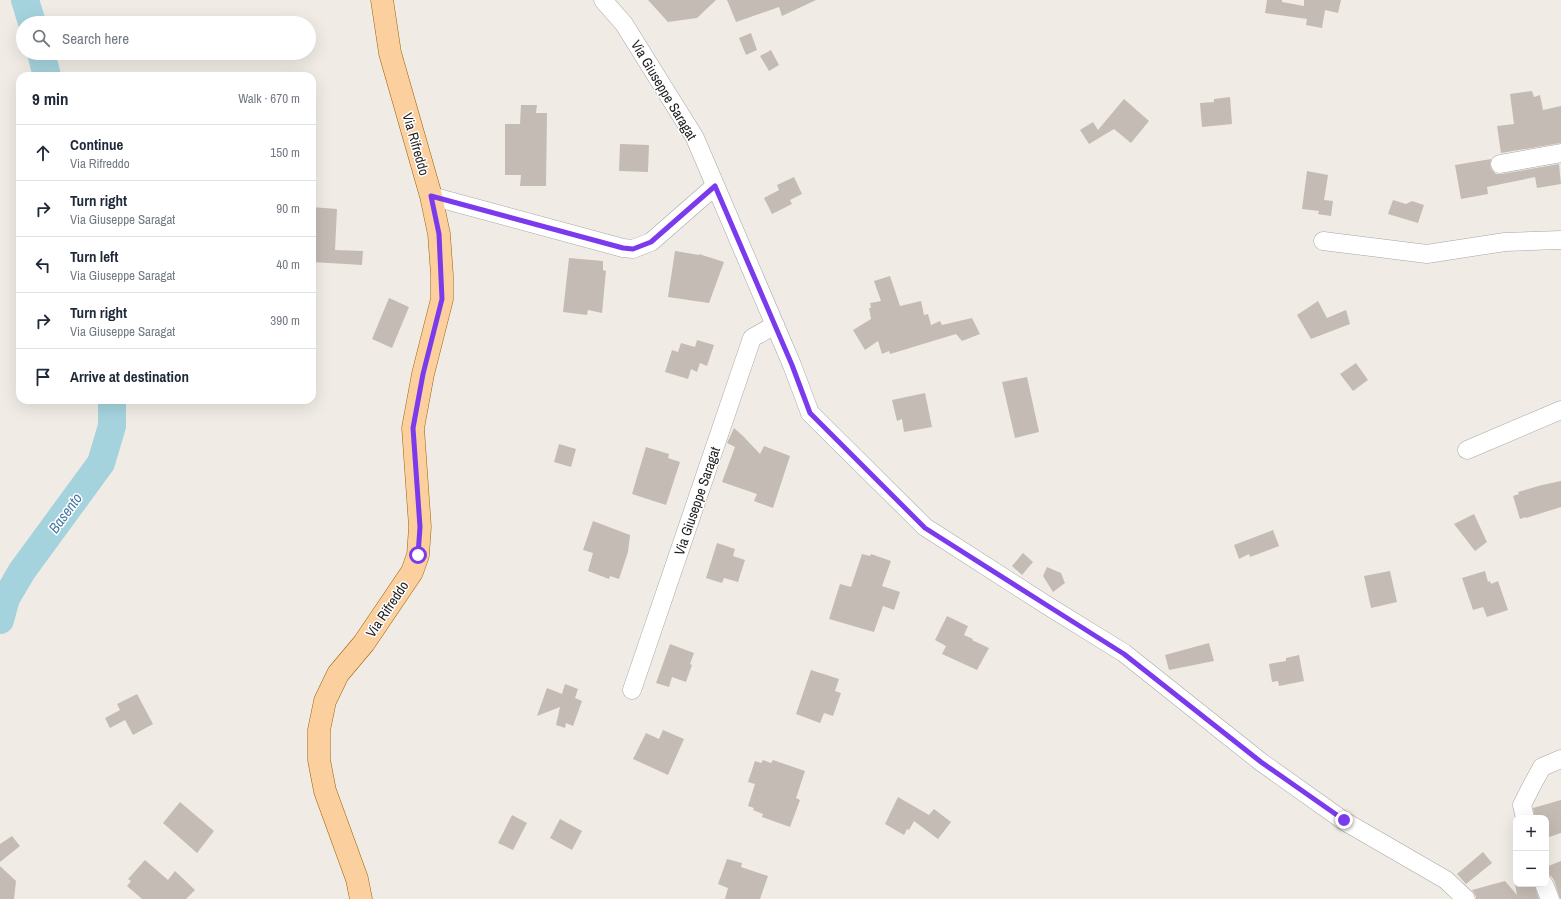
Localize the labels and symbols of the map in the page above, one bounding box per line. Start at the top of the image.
street label: Via Giuseppe Saragat [627,37,701,143]
street label: Via Rifreddo [398,111,434,177]
street label: Via Giuseppe Saragat [670,444,724,558]
water label: Basento [43,488,87,537]
route start [409,546,427,564]
street label: Via Rifreddo [362,577,412,641]
route end [1335,811,1353,829]

